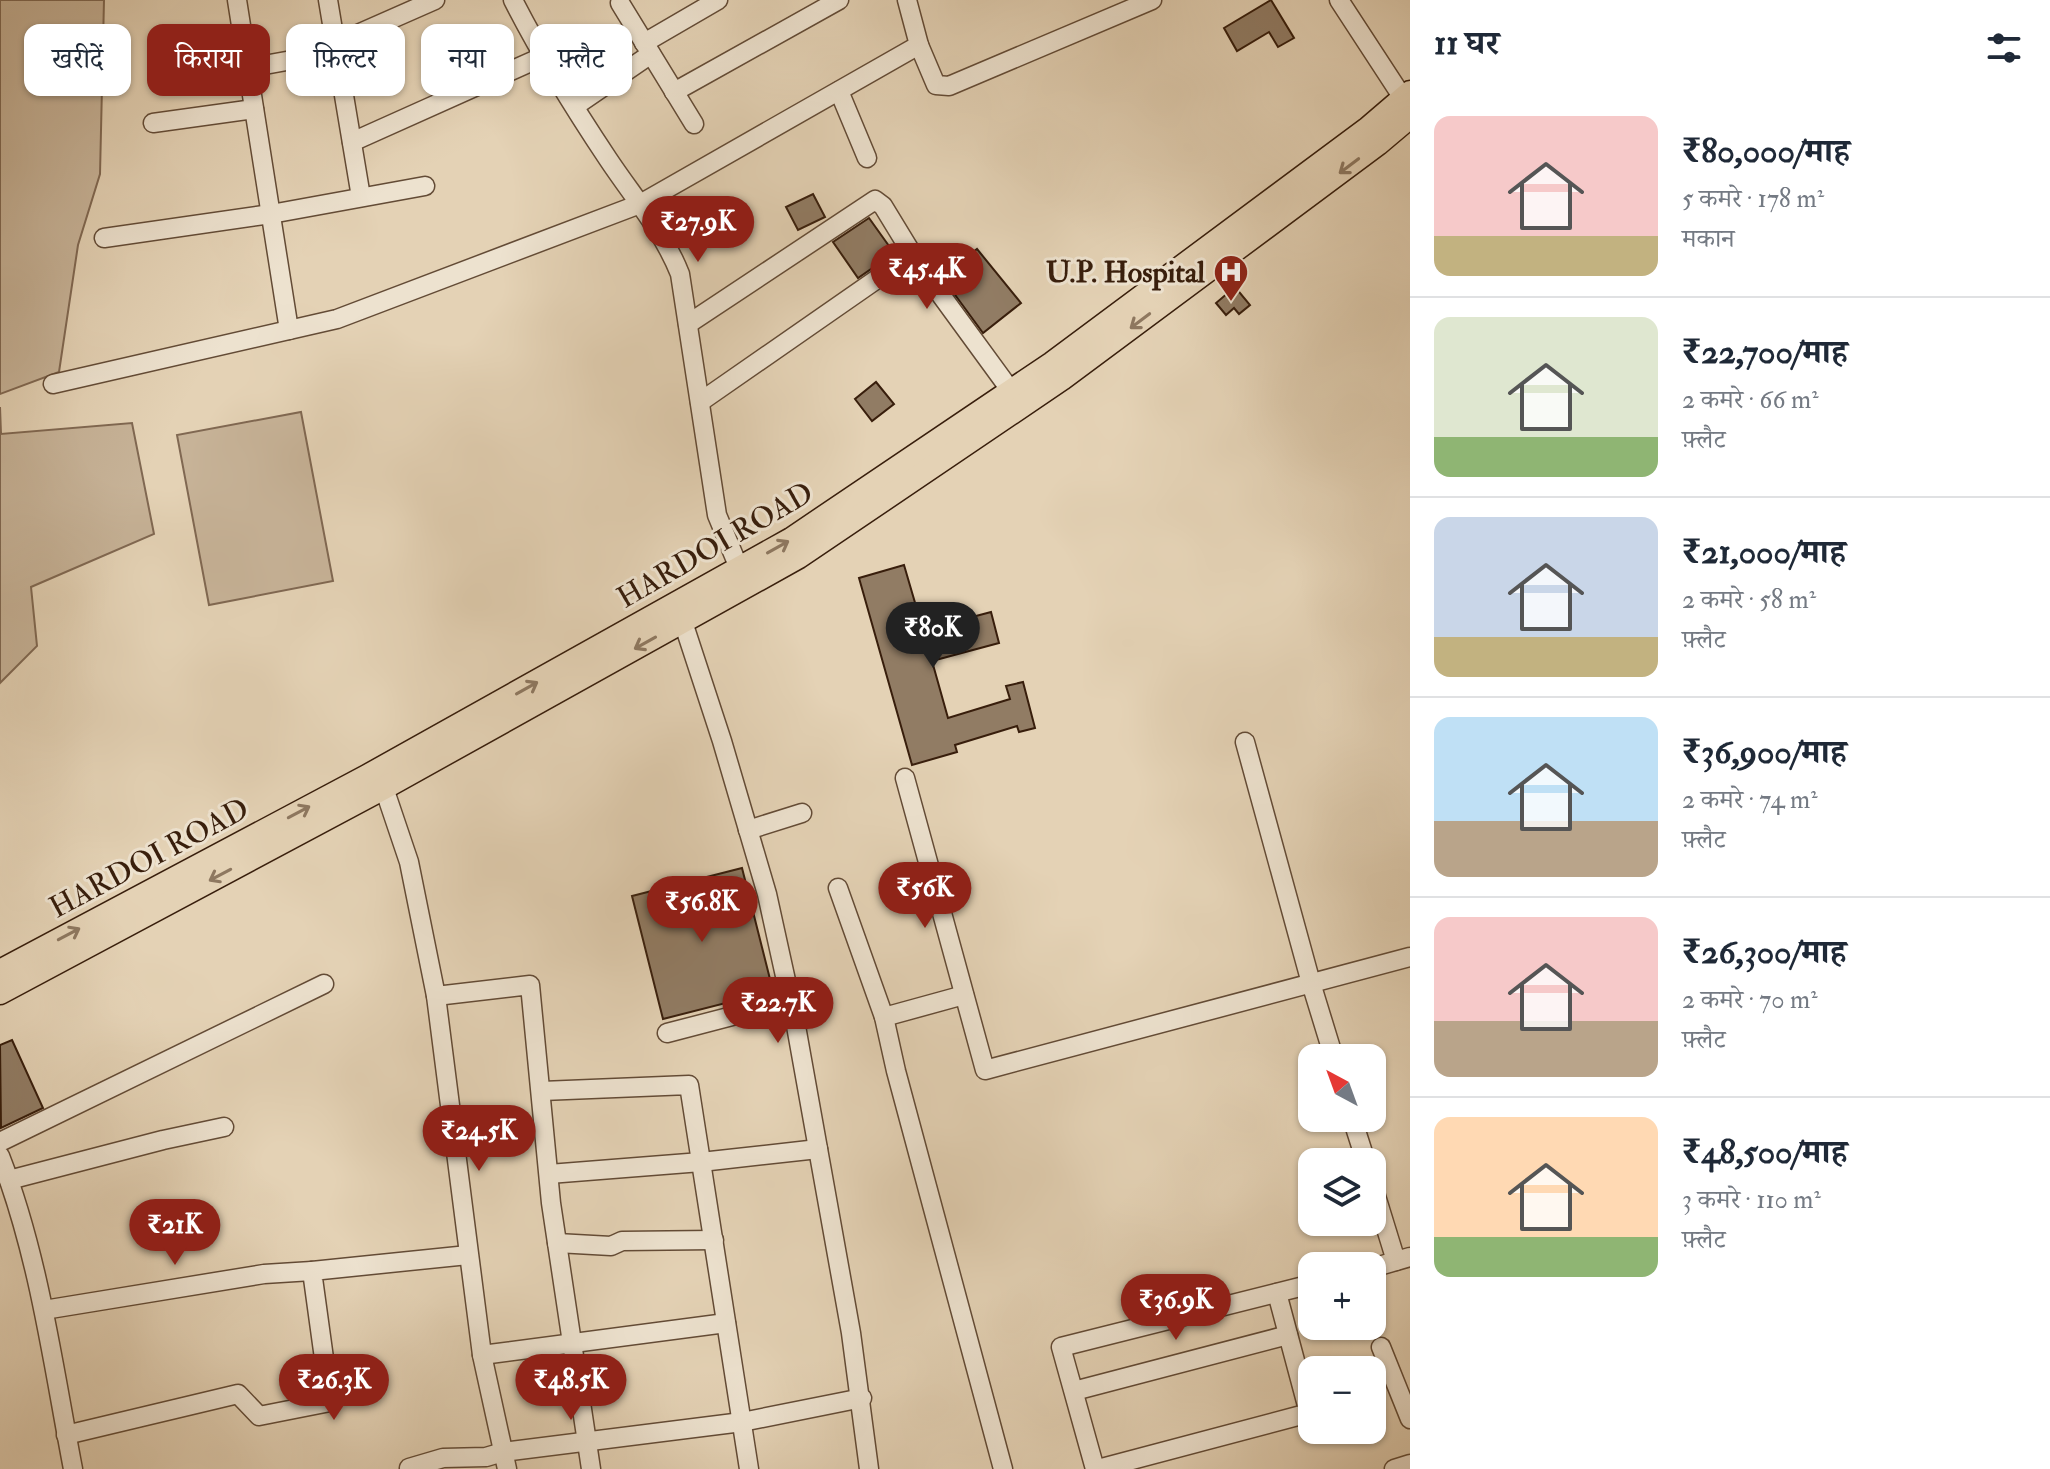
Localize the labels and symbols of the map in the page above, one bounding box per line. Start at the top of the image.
one-way arrow [1339,157,1360,174]
pin: ₹27.9K [633,196,763,264]
pin: ₹45.4K [862,243,992,311]
hospital icon: U.P. Hospital [1212,253,1250,303]
place label: U.P. Hospital [1046,254,1205,291]
one-way arrow [1130,312,1151,329]
street label: HARDOI ROAD [611,474,820,617]
one-way arrow [766,539,789,555]
pin: ₹80K [886,602,980,670]
one-way arrow [634,635,657,651]
one-way arrow [515,680,538,696]
street label: HARDOI ROAD [43,790,255,927]
one-way arrow [286,804,310,820]
pin: ₹56K [878,862,972,930]
one-way arrow [209,868,233,884]
pin: ₹56.8K [637,876,767,944]
one-way arrow [57,926,80,942]
pin: ₹22.7K [713,977,843,1045]
north arrow [1298,1044,1386,1132]
pin: ₹24.5K [414,1105,544,1173]
pin: ₹21K [128,1199,222,1267]
pin: ₹36.9K [1111,1274,1241,1342]
pin: ₹26.3K [269,1354,399,1422]
pin: ₹48.5K [506,1354,636,1422]

